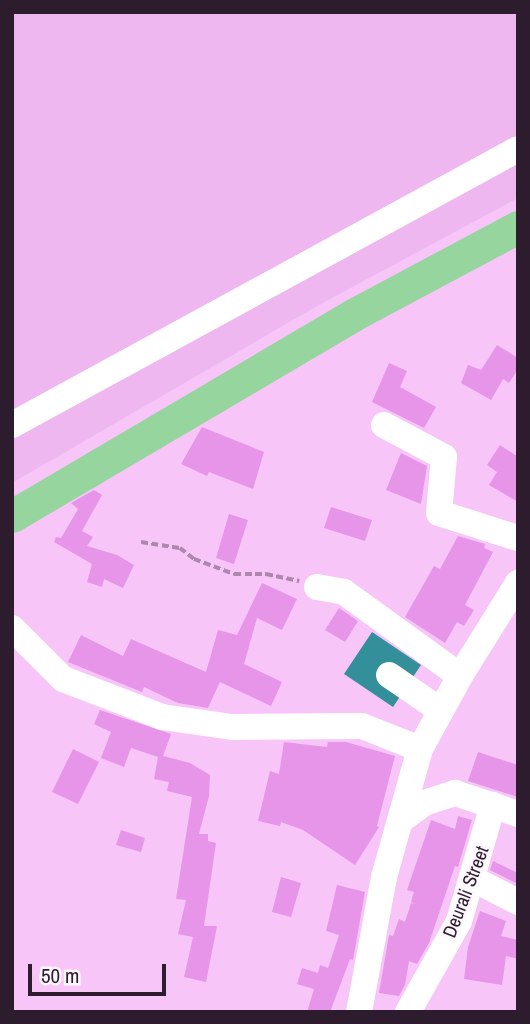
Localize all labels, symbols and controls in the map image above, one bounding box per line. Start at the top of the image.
street label: Deurali Street [438,843,494,941]
scale bar [32,950,170,994]
text: 50 m [41,961,79,990]

